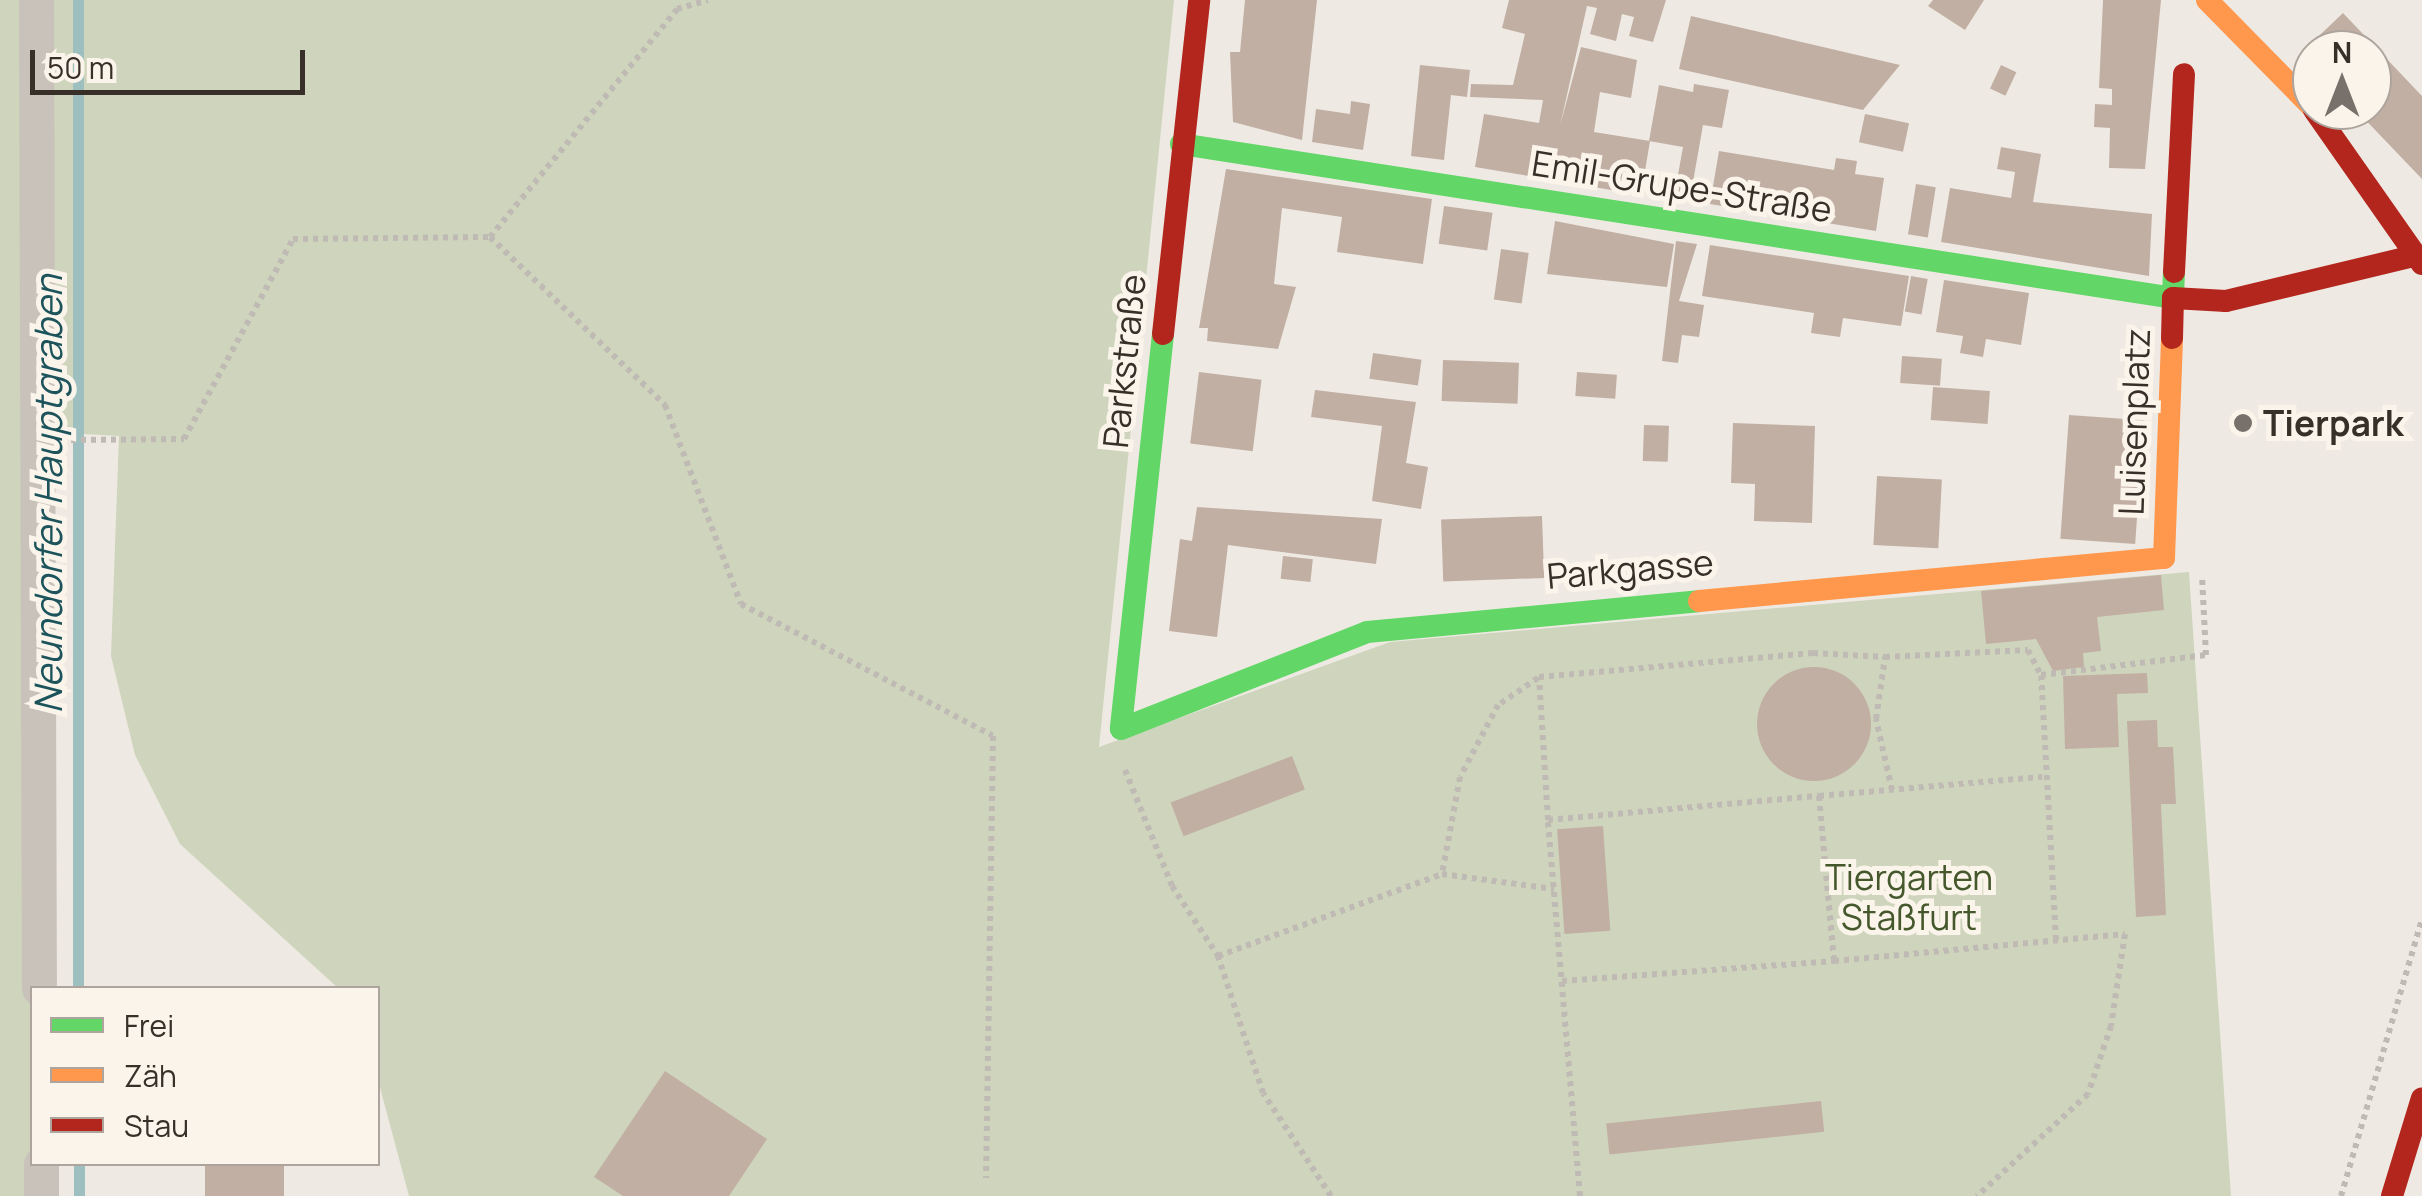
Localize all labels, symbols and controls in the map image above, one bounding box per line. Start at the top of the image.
scale bar [35,30,310,92]
north arrow [2292,30,2392,130]
text: N [2332,33,2352,71]
text: 50 m [47,47,114,88]
street label: Emil-Grupe-Straße [1529,142,1835,230]
street label: Parkstraße [1094,272,1154,450]
water label: Neundorfer Hauptgraben [25,275,71,713]
street label: Luisenplatz [2110,328,2158,516]
place label: Tierpark [2263,402,2404,444]
marker: Tierpark [2232,412,2254,434]
street label: Parkgasse [1545,541,1715,597]
park label: Tiergarten Staßfurt [1825,856,1993,938]
legend [30,986,380,1166]
text: Frei [124,1005,174,1046]
text: Zäh [124,1055,177,1096]
text: Stau [124,1105,189,1146]

